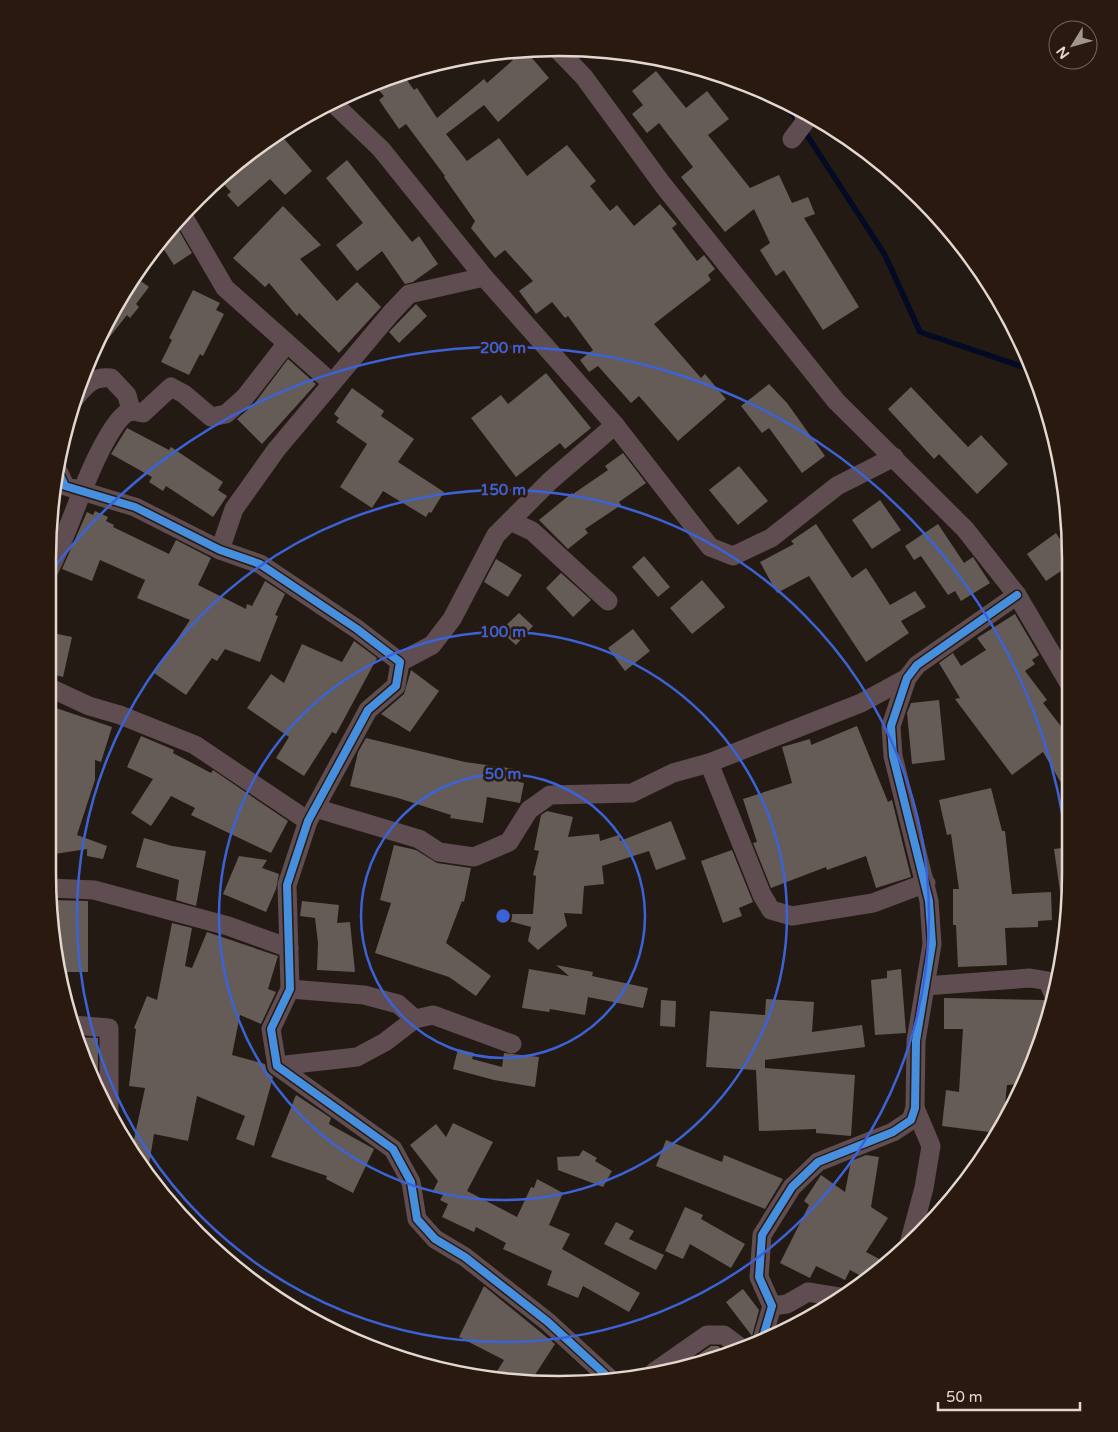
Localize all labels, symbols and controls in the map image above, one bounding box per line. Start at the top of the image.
north arrow [1048,20,1098,70]
text: N [1053,43,1073,62]
text: 200 m [480,339,526,357]
text: 150 m [480,481,526,499]
text: 100 m [480,623,526,641]
text: 50 m [485,765,521,783]
centre of rings [494,907,512,925]
scale bar [938,1380,1080,1412]
text: 50 m [946,1388,983,1406]

